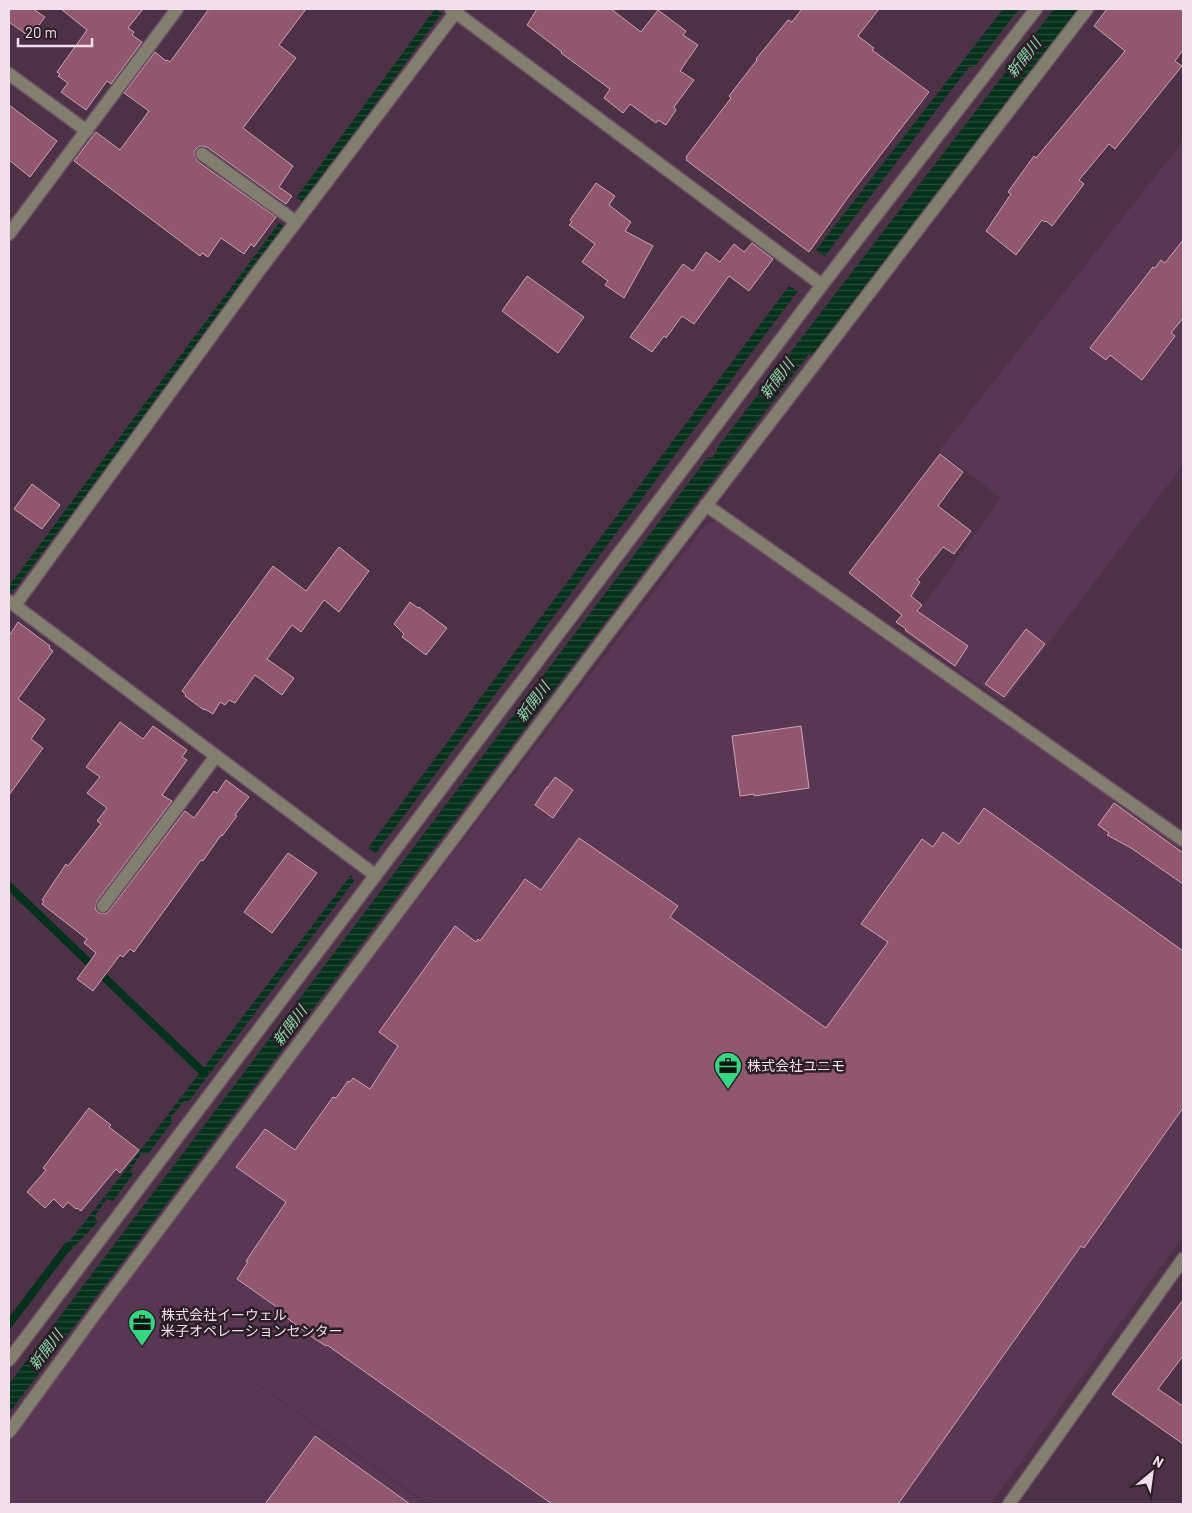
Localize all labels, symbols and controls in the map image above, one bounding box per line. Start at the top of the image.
scale bar [18,15,91,47]
text: 20 m [25,23,57,41]
water label: 新開川 [1002,33,1045,81]
water label: 新開川 [755,353,798,402]
water label: 新開川 [511,676,554,725]
water label: 新開川 [268,1000,311,1049]
office icon: 株式会社ユニモ [713,1051,743,1090]
place label: 株式会社ユニモ [747,1057,845,1074]
place label: 株式会社イーウェル 米子オペレーションセンター [161,1306,343,1339]
office icon: 株式会社イーウェル 米子オペレーションセンター [127,1308,157,1347]
water label: 新開川 [24,1324,67,1373]
north arrow [1127,1448,1177,1498]
text: N [1150,1452,1167,1471]

